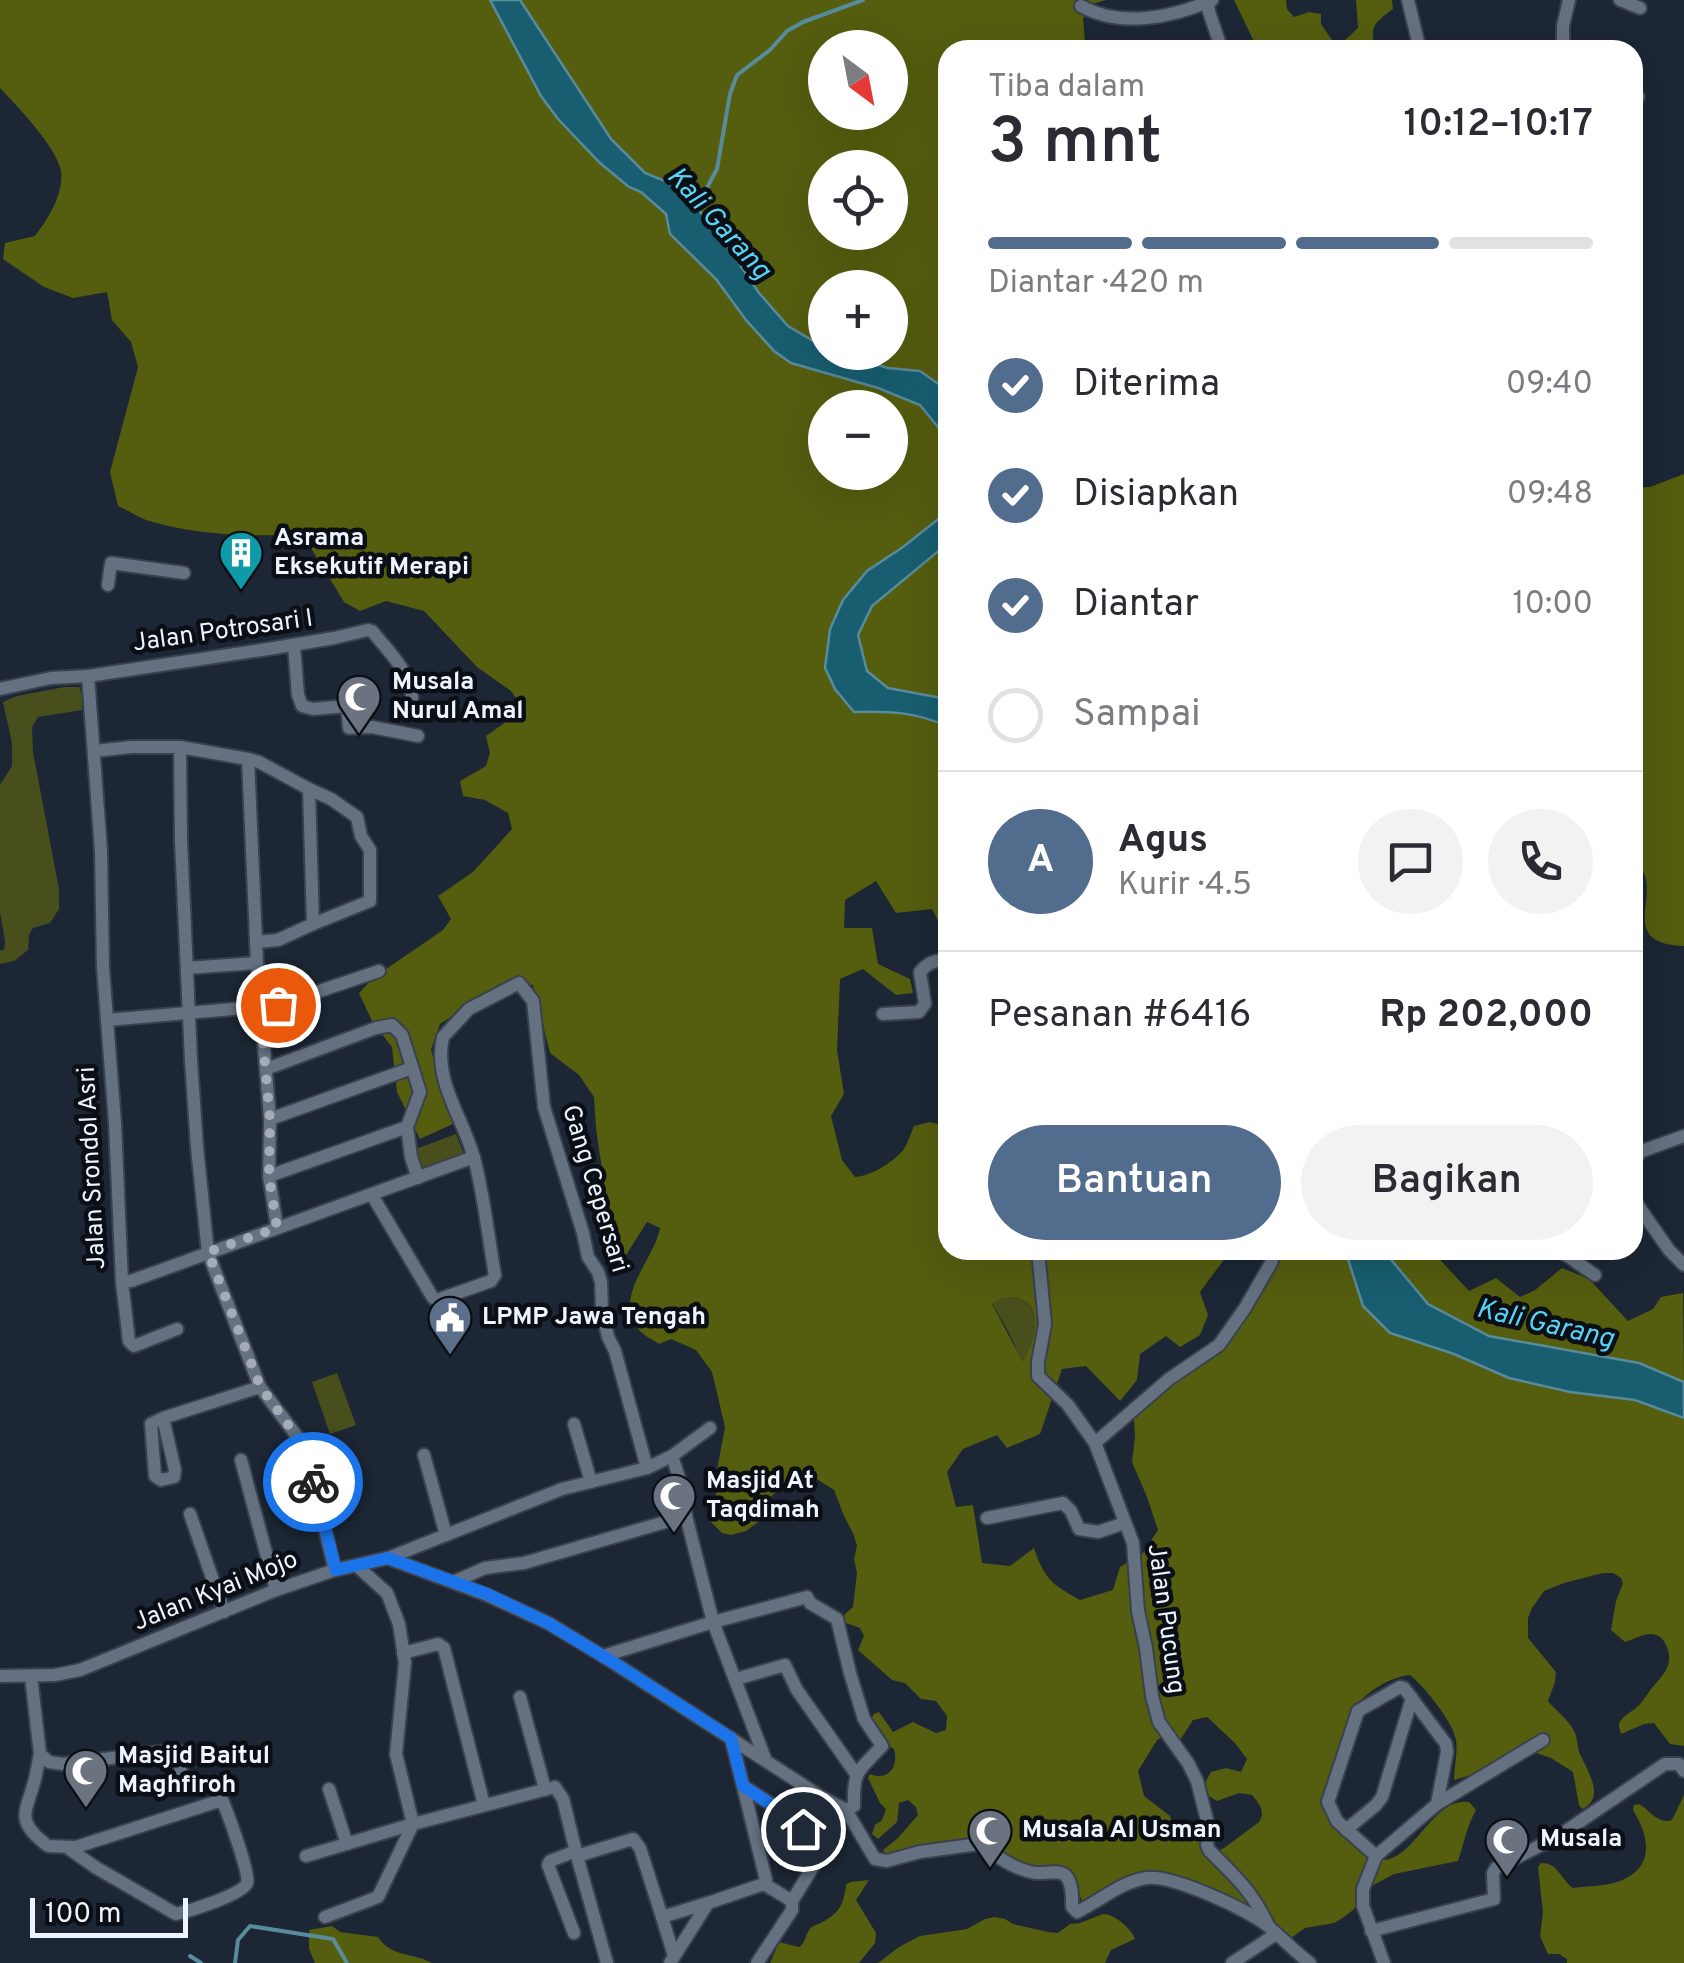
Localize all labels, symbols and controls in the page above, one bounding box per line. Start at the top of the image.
north arrow [808,30,908,130]
map controls [808,30,908,490]
text: Tiba dalam [988,68,1145,108]
text: 10:12–10:17 [1403,101,1593,150]
text: 3 mnt [988,104,1162,186]
button: locate [808,150,908,250]
water label: Kali Garang [658,160,779,289]
text: Diantar · 420 m [988,264,1204,304]
button: + [808,270,908,370]
icon: check [988,358,1043,413]
text: Diterima [1073,361,1220,410]
text: 09:40 [1506,365,1593,405]
button: − [808,390,908,490]
icon: check [988,468,1043,523]
text: Disiapkan [1073,471,1239,520]
text: 09:48 [1507,475,1593,515]
place label: Asrama Eksekutif Merapi [274,523,469,584]
building icon: Asrama Eksekutif Merapi [218,530,264,591]
icon: check [988,578,1043,633]
text: Diantar [1073,581,1199,630]
text: 10:00 [1512,585,1593,625]
street label: Jalan Potrosari I [131,604,315,660]
place label: Musala Nurul Amal [392,667,524,728]
mosque icon: Musala Nurul Amal [336,674,382,735]
text: Sampai [1073,691,1201,740]
button: chat [1358,809,1463,914]
button: phone [1488,809,1593,914]
text: Agus [1118,817,1208,866]
text: A [1027,837,1054,886]
text: Kurir · 4.5 [1118,866,1252,906]
pin [236,963,321,1048]
icon: bag [251,978,306,1033]
text: Pesanan #6416 [988,992,1252,1041]
text: Rp 202,000 [1379,992,1593,1041]
street label: Jalan Srondol Asri [72,1066,114,1270]
street label: Gang Cepersari [553,1101,635,1277]
button: Bantuan [988,1125,1281,1240]
button: Bagikan [1301,1125,1593,1240]
water label: Kali Garang [1473,1292,1618,1358]
public building icon: LPMP Jawa Tengah [427,1295,473,1356]
place label: LPMP Jawa Tengah [482,1302,706,1334]
courier [263,1432,363,1532]
icon: bike [286,1455,341,1510]
place label: Masjid At Taqdimah [706,1466,820,1527]
mosque icon: Masjid At Taqdimah [651,1473,697,1534]
street label: Jalan Pucung [1139,1542,1191,1696]
street label: Jalan Kyai Mojo [129,1544,303,1640]
place label: Masjid Baitul Maghfiroh [118,1741,270,1802]
mosque icon: Masjid Baitul Maghfiroh [63,1748,109,1809]
pin [761,1787,846,1872]
icon: home [776,1802,831,1857]
mosque icon: Musala Al Usman [967,1808,1013,1869]
place label: Musala Al Usman [1022,1815,1222,1847]
mosque icon: Musala [1484,1817,1530,1878]
place label: Musala [1540,1824,1622,1856]
scale bar [30,1893,188,1938]
text: 100 m [45,1897,121,1933]

